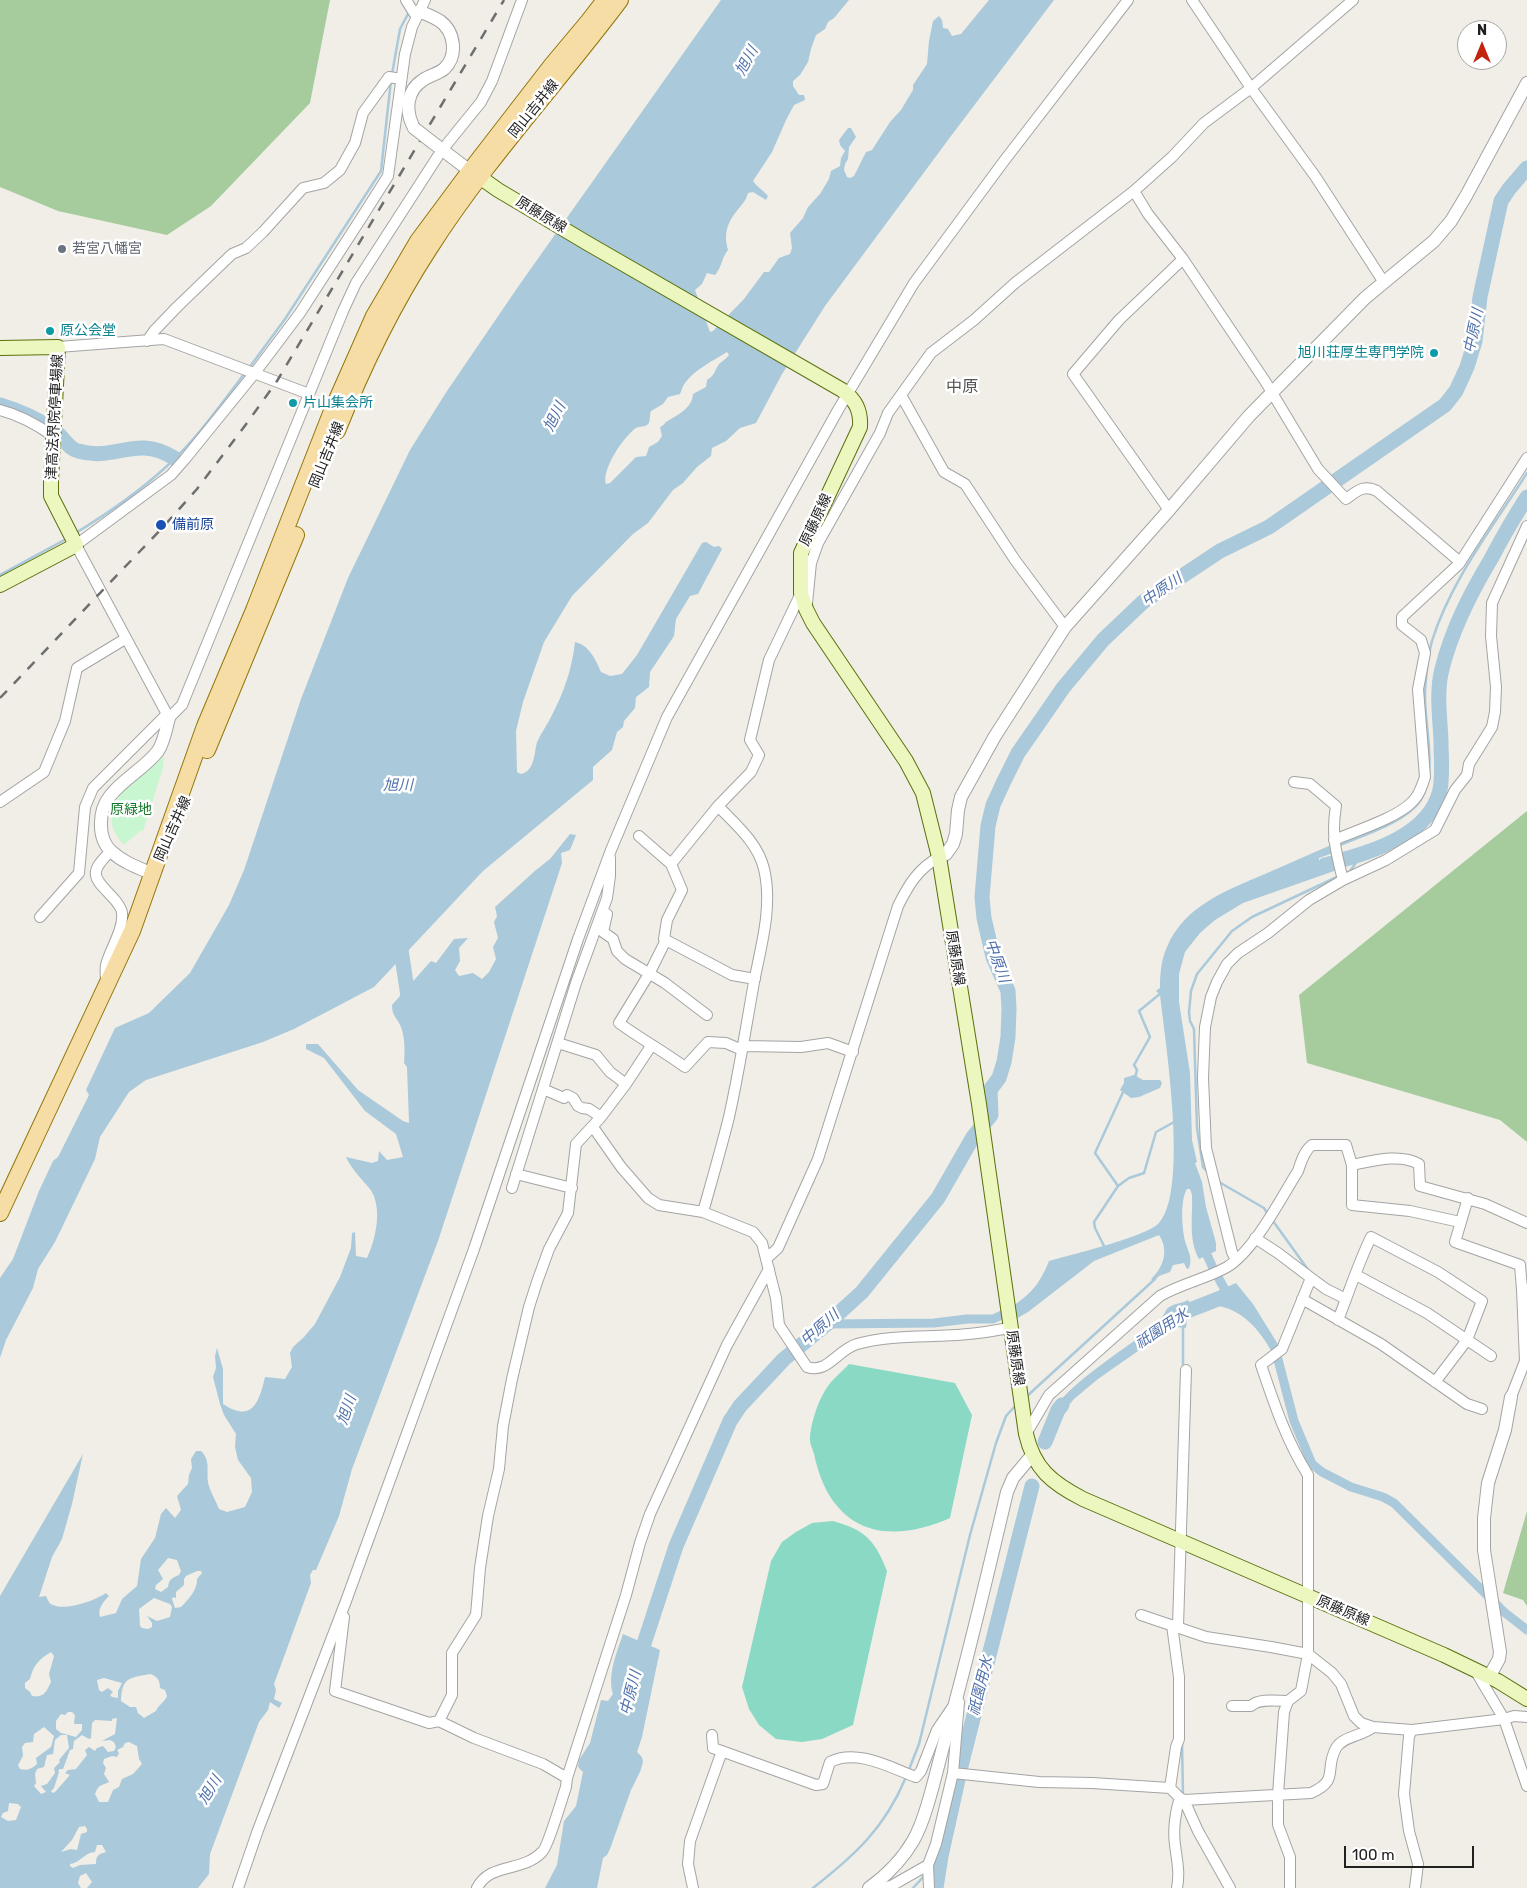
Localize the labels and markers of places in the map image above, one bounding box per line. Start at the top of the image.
place label: 若宮八幡宮 [72,241,142,257]
marker: 若宮八幡宮 [56,243,68,255]
place label: 原公会堂 [60,323,116,339]
marker: 原公会堂 [44,325,56,337]
place label: 旭川荘厚生専門学院 [1298,345,1424,361]
marker: 旭川荘厚生専門学院 [1428,347,1440,359]
place label: 片山集会所 [303,395,373,411]
marker: 片山集会所 [287,397,299,409]
place label: 備前原 [172,517,214,533]
marker: 備前原 [154,518,168,532]

